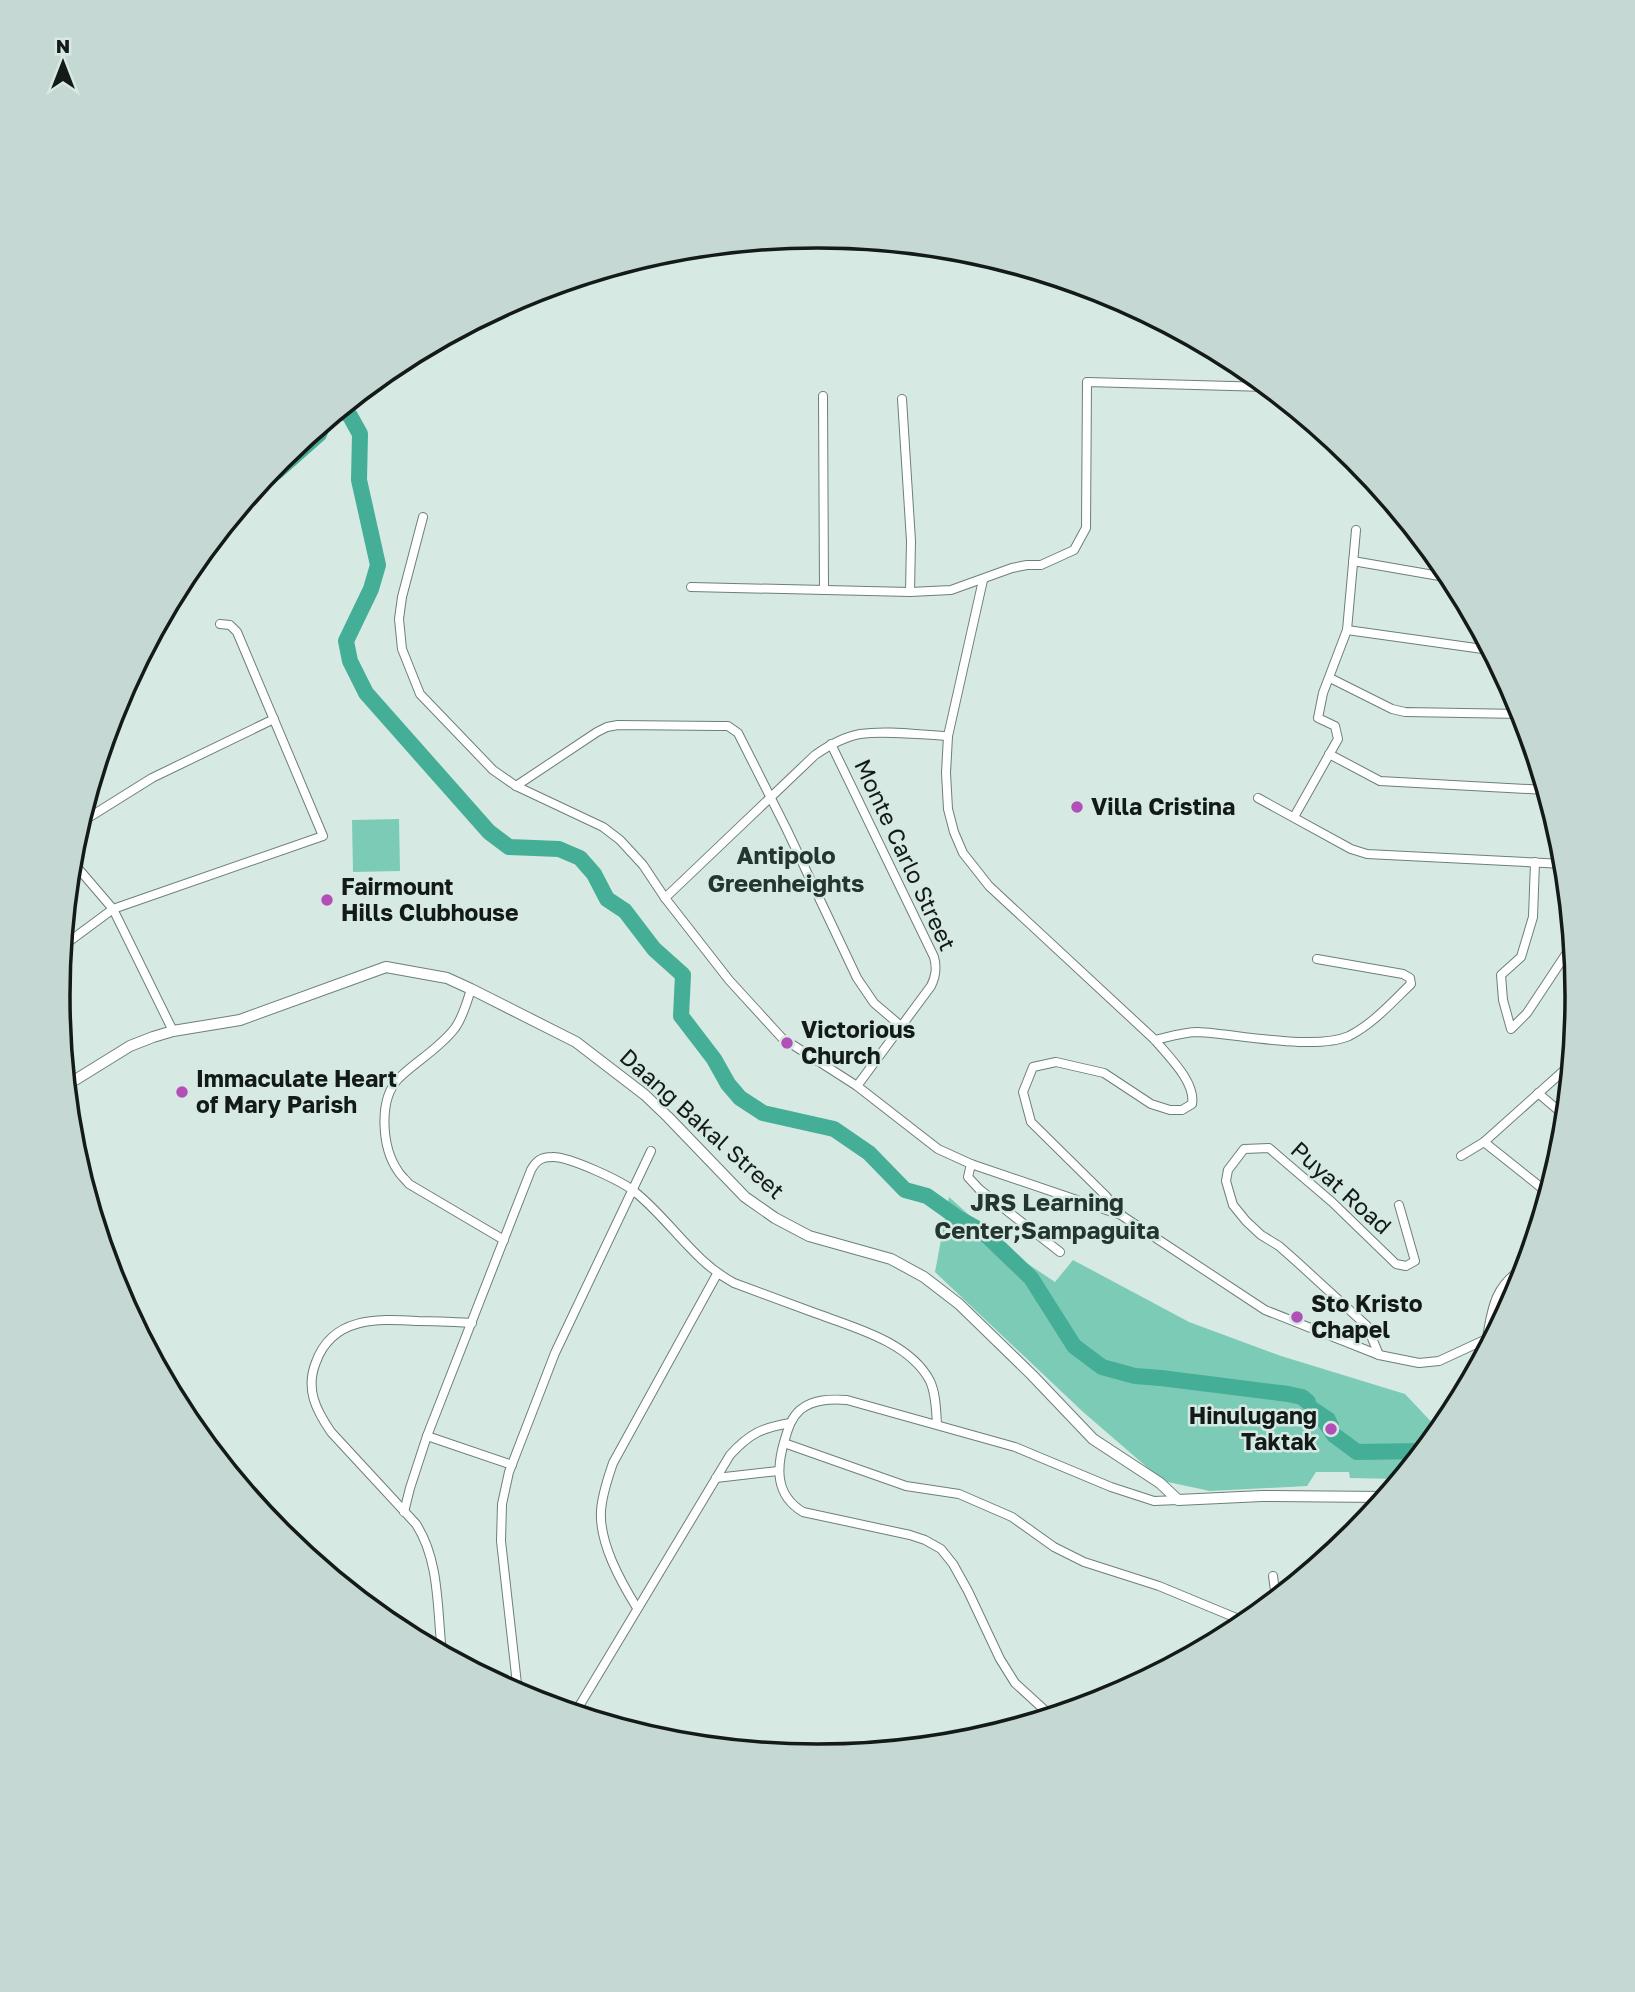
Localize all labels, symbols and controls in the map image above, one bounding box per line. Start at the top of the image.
north arrow [28,28,98,98]
text: N [56,34,70,57]
street label: Monte Carlo Street [849,754,963,955]
place label: Villa Cristina [1091,792,1235,820]
marker: Villa Cristina [1069,799,1085,815]
district label: Antipolo Greenheights [707,840,865,897]
place label: Fairmount Hills Clubhouse [341,872,519,926]
marker: Fairmount Hills Clubhouse [319,892,335,908]
place label: Victorious Church [801,1015,916,1069]
marker: Victorious Church [779,1035,795,1051]
street label: Daang Bakal Street [615,1042,791,1204]
place label: Immaculate Heart of Mary Parish [196,1064,397,1118]
marker: Immaculate Heart of Mary Parish [174,1084,190,1100]
street label: Puyat Road [1286,1135,1398,1240]
district label: JRS Learning Center;Sampaguita [934,1187,1160,1244]
place label: Sto Kristo Chapel [1311,1289,1423,1343]
marker: Sto Kristo Chapel [1289,1309,1305,1325]
place label: Hinulugang Taktak [1189,1401,1318,1455]
marker: Hinulugang Taktak [1323,1421,1339,1437]

